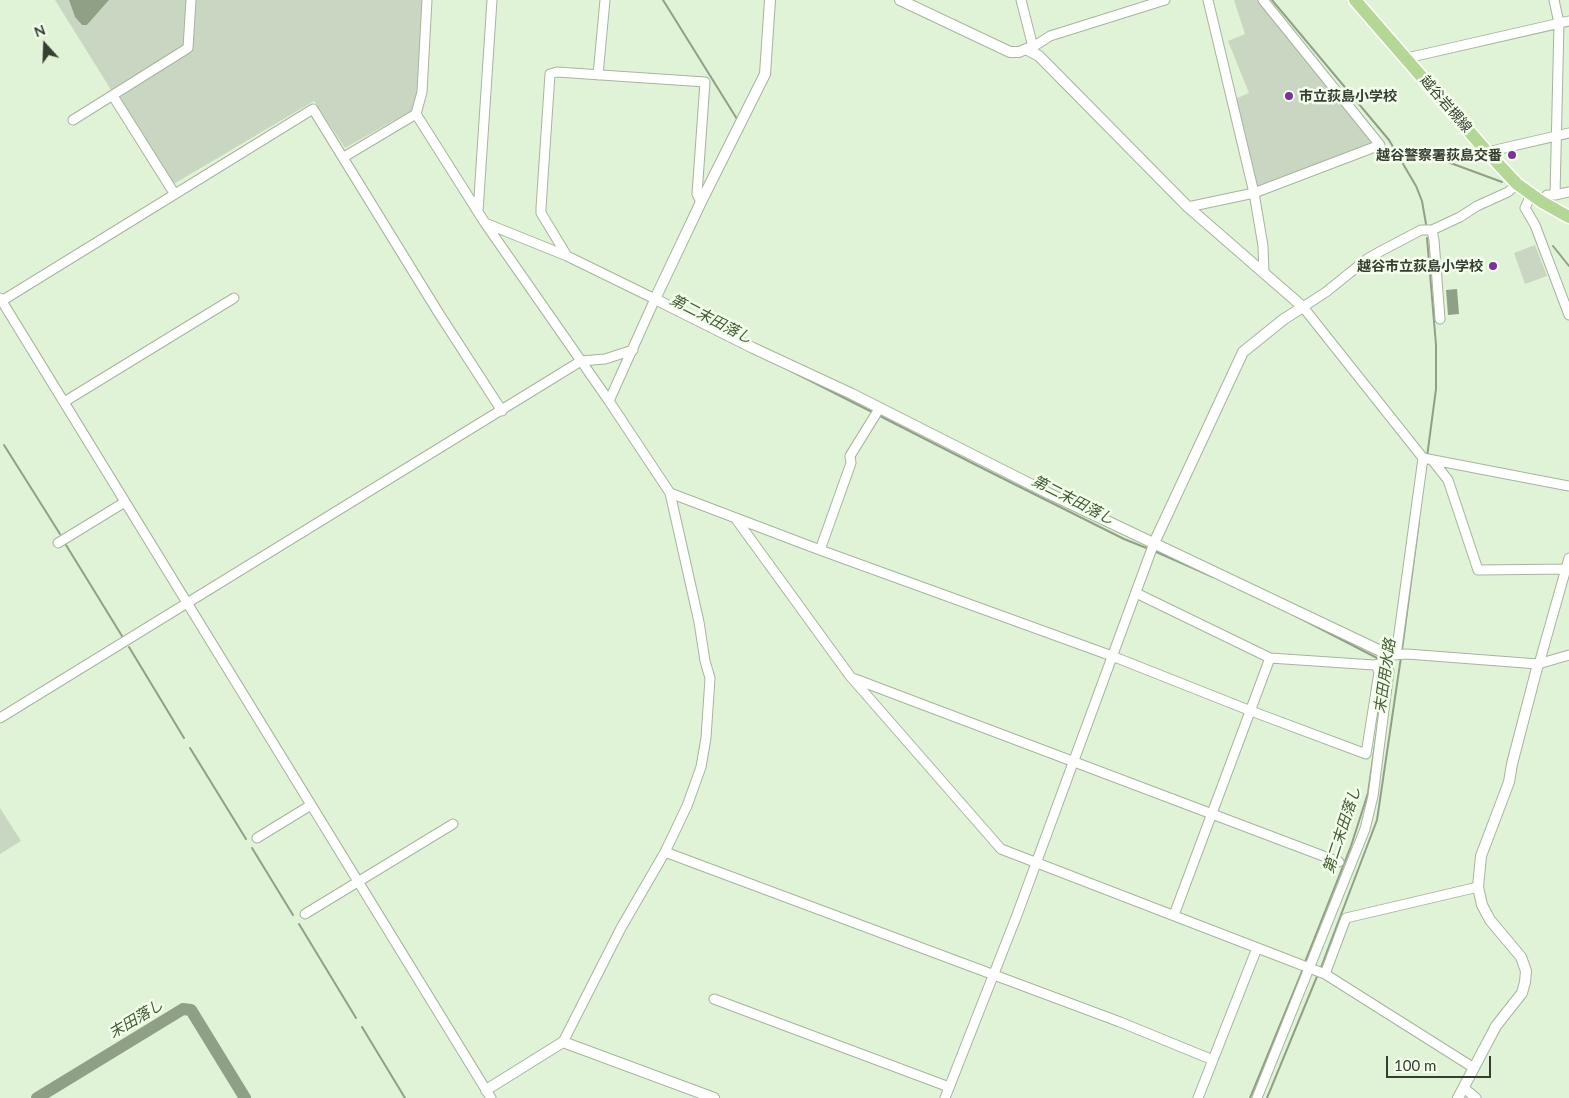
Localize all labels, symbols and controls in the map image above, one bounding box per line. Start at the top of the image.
north arrow [20,20,70,70]
text: N [32,21,48,40]
street label: 越谷岩槻線 [1417,72,1475,136]
place label: 市立荻島小学校 [1299,88,1397,104]
marker: 市立荻島小学校 [1283,90,1295,102]
place label: 越谷警察署荻島交番 [1376,147,1502,163]
marker: 越谷警察署荻島交番 [1506,149,1518,161]
place label: 越谷市立荻島小学校 [1357,258,1483,274]
marker: 越谷市立荻島小学校 [1487,260,1499,272]
water label: 第二末田落し [667,291,755,347]
water label: 第二末田落し [1029,472,1117,528]
water label: 末田用水路 [1371,638,1399,714]
water label: 第二末田落し [1320,784,1364,876]
water label: 末田落し [106,996,166,1042]
scale bar [1389,1046,1494,1078]
text: 100 m [1394,1056,1436,1074]

